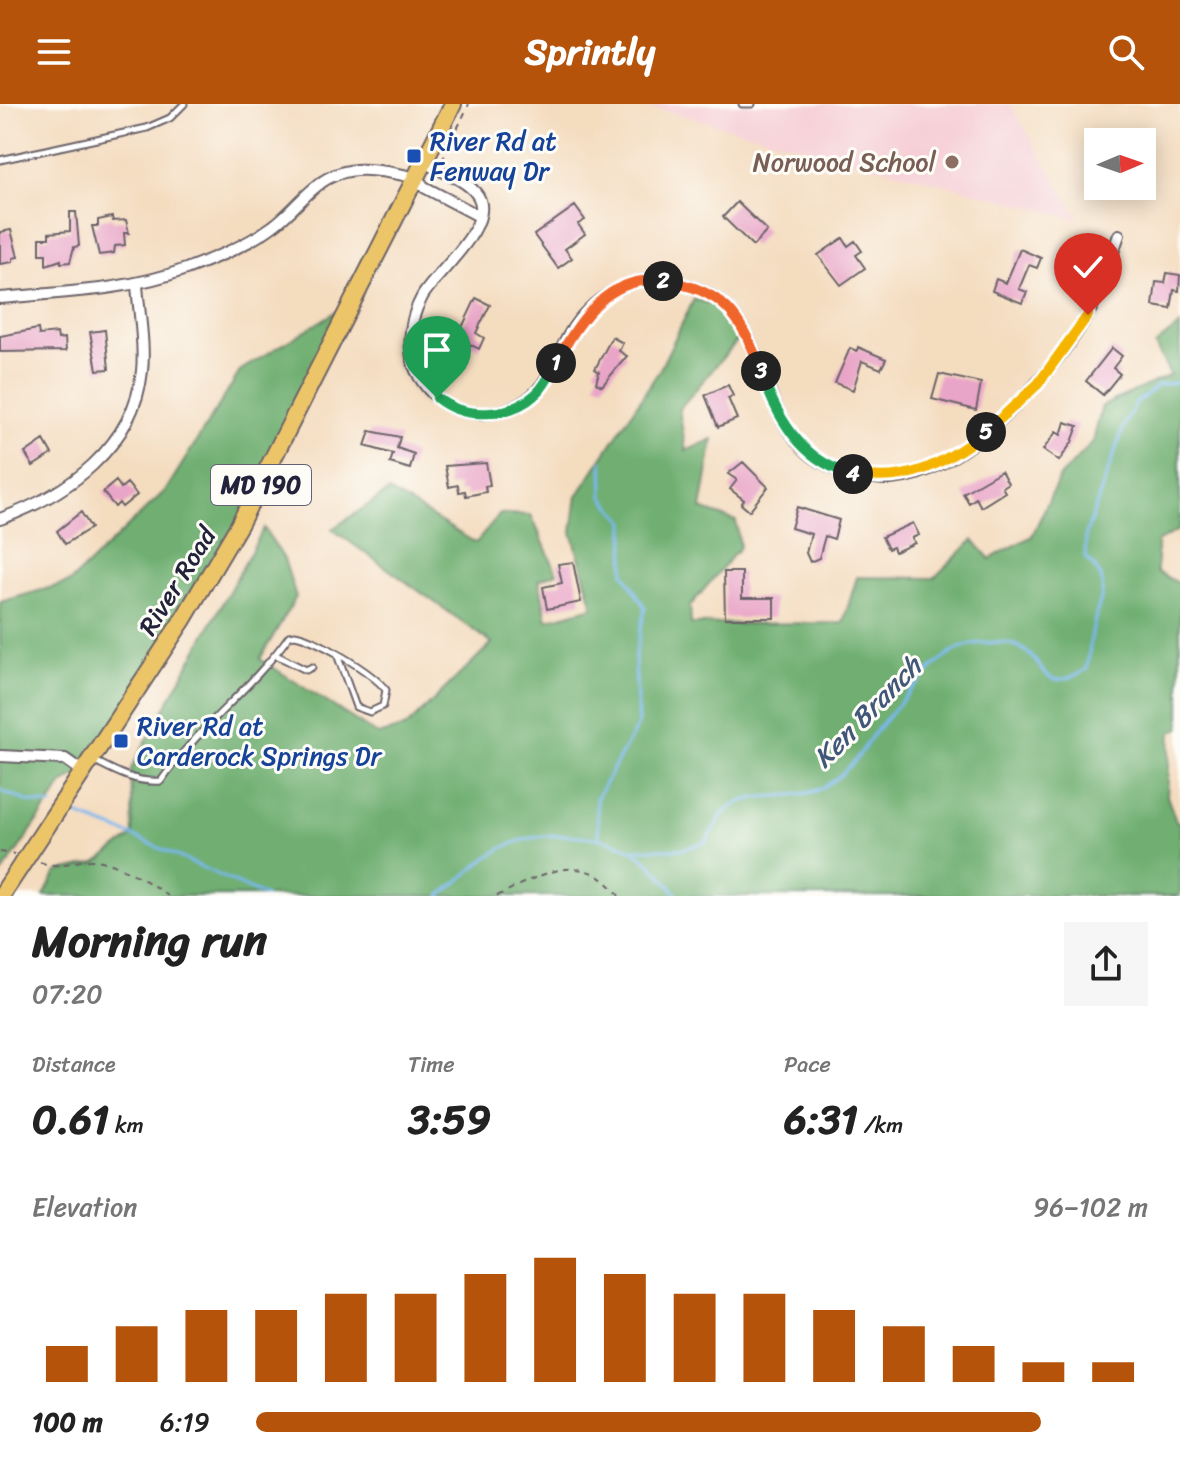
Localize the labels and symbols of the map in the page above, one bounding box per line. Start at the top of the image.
place label: River Rd at Fenway Dr [430,118,557,194]
north arrow [1084,128,1156,200]
place label: Norwood School [753,139,937,185]
marker: River Rd at Fenway Dr [405,147,423,165]
marker: Norwood School [943,153,961,171]
pin [1054,233,1122,315]
pin: 2 [643,261,683,301]
pin [403,316,471,398]
pin: 1 [536,343,576,383]
pin: 3 [741,351,781,391]
pin: 5 [966,412,1006,452]
pin: 4 [833,454,873,494]
road number: MD 190 [211,465,311,505]
street label: River Road [125,515,230,645]
water label: Ken Branch [800,643,935,780]
place label: River Rd at Carderock Springs Dr [137,703,382,779]
marker: River Rd at Carderock Springs Dr [112,732,130,750]

